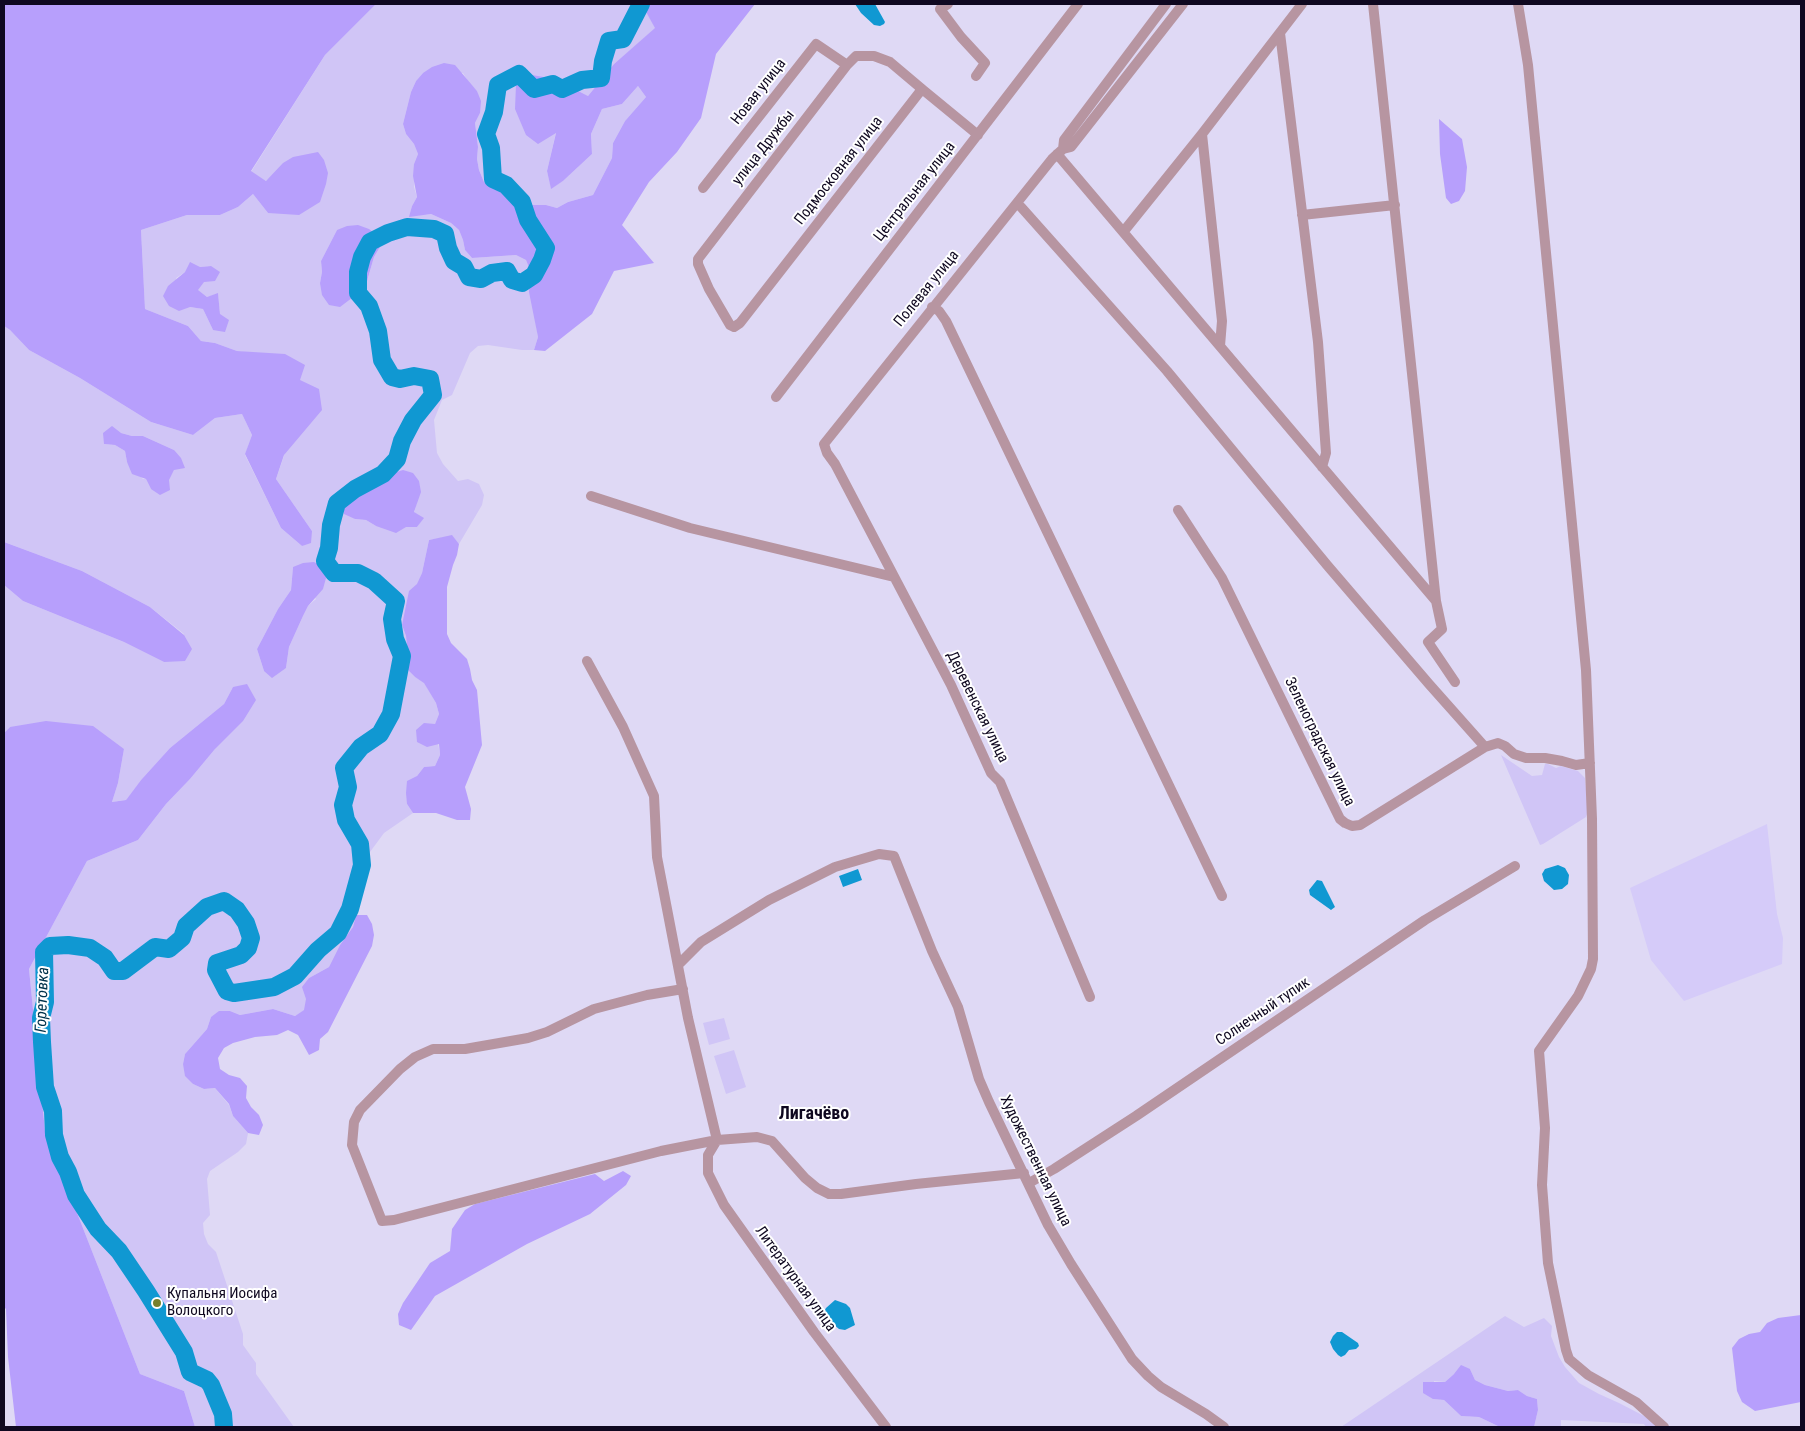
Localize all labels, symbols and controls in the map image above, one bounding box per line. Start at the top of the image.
street label: Новая улица [728,56,790,128]
street label: улица Дружбы [729,107,799,189]
street label: Подмосковная улица [791,113,887,229]
street label: Центральная улица [870,138,960,246]
street label: Полевая улица [891,247,963,331]
street label: Деревенская улица [942,648,1012,766]
street label: Зеленоградская улица [1280,675,1358,809]
water label: Горетовка [32,967,54,1033]
street label: Солнечный тупик [1213,974,1313,1050]
street label: Художественная улица [995,1093,1075,1229]
district label: Лигачёво [779,1103,849,1125]
street label: Литературная улица [751,1223,839,1335]
place label: Купальня Иосифа Волоцкого [167,1285,277,1320]
marker: Купальня Иосифа Волоцкого [151,1297,163,1309]

